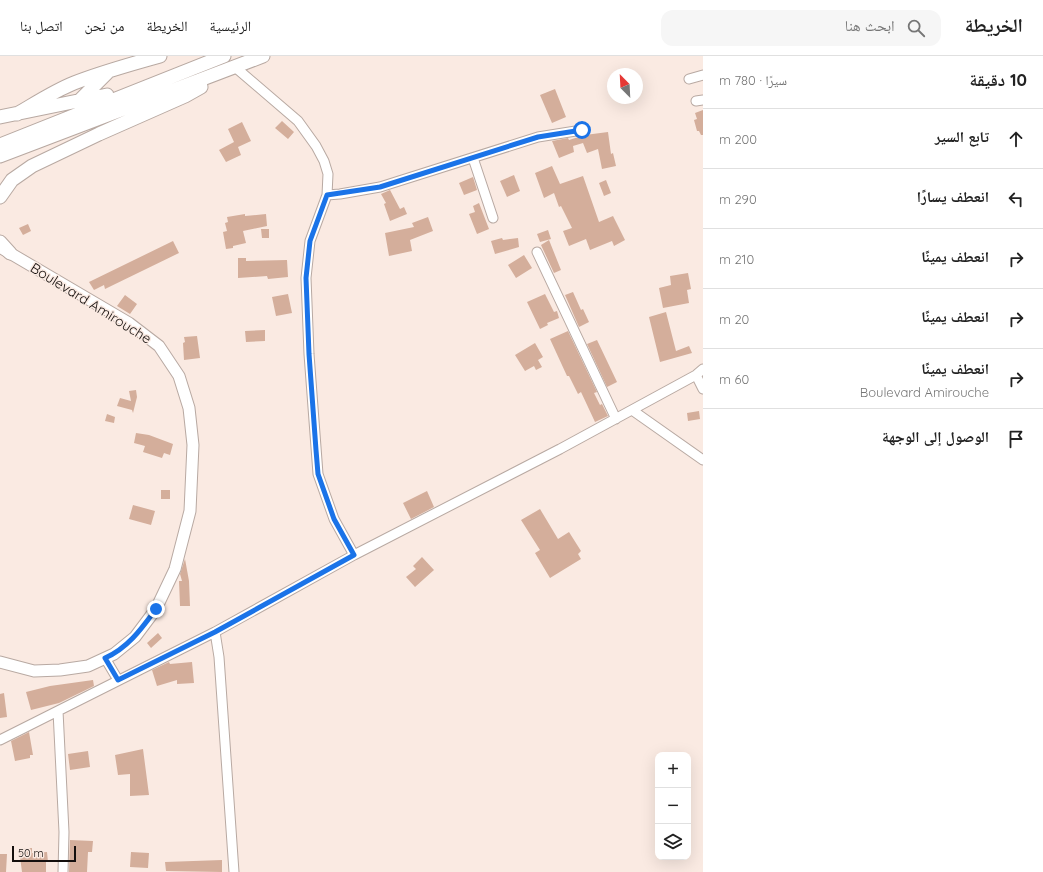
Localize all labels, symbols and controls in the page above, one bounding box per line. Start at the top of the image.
search box [661,10,941,46]
text: الخريطة [965,13,1023,37]
text: ابحث هنا [845,16,895,35]
text: اتصل بنا [20,17,63,35]
text: من نحن [85,17,124,35]
text: الخريطة [146,17,188,35]
text: الرئيسية [210,17,251,35]
icon: search [905,17,927,39]
north arrow [607,68,643,104]
text: 10 دقيقة [969,69,1027,90]
text: سيرًا · 780 m [719,72,787,88]
route start [573,121,591,139]
text: تابع السير [935,127,989,146]
icon: ahead [1005,128,1027,150]
text: 200 m [719,131,757,147]
text: انعطف يسارًا [917,187,989,206]
icon: left [1005,188,1027,210]
text: 290 m [719,191,757,207]
text: انعطف يمينًا [921,247,989,266]
icon: right [1005,248,1027,270]
text: 210 m [719,251,754,267]
street label: Boulevard Amirouche [27,259,155,348]
text: انعطف يمينًا [921,307,989,326]
icon: right [1005,308,1027,330]
text: 20 m [719,311,749,327]
text: انعطف يمينًا [921,359,989,378]
icon: right [1005,368,1027,390]
text: 60 m [719,371,749,387]
text: Boulevard Amirouche [860,384,989,400]
text: الوصول إلى الوجهة [882,427,989,446]
icon: arrive [1005,428,1027,450]
route end [147,600,165,618]
map controls [655,752,691,860]
button: + [655,752,691,788]
button: − [655,788,691,824]
button: layers [655,824,691,860]
scale bar [12,844,76,863]
text: 50 m [18,846,44,860]

